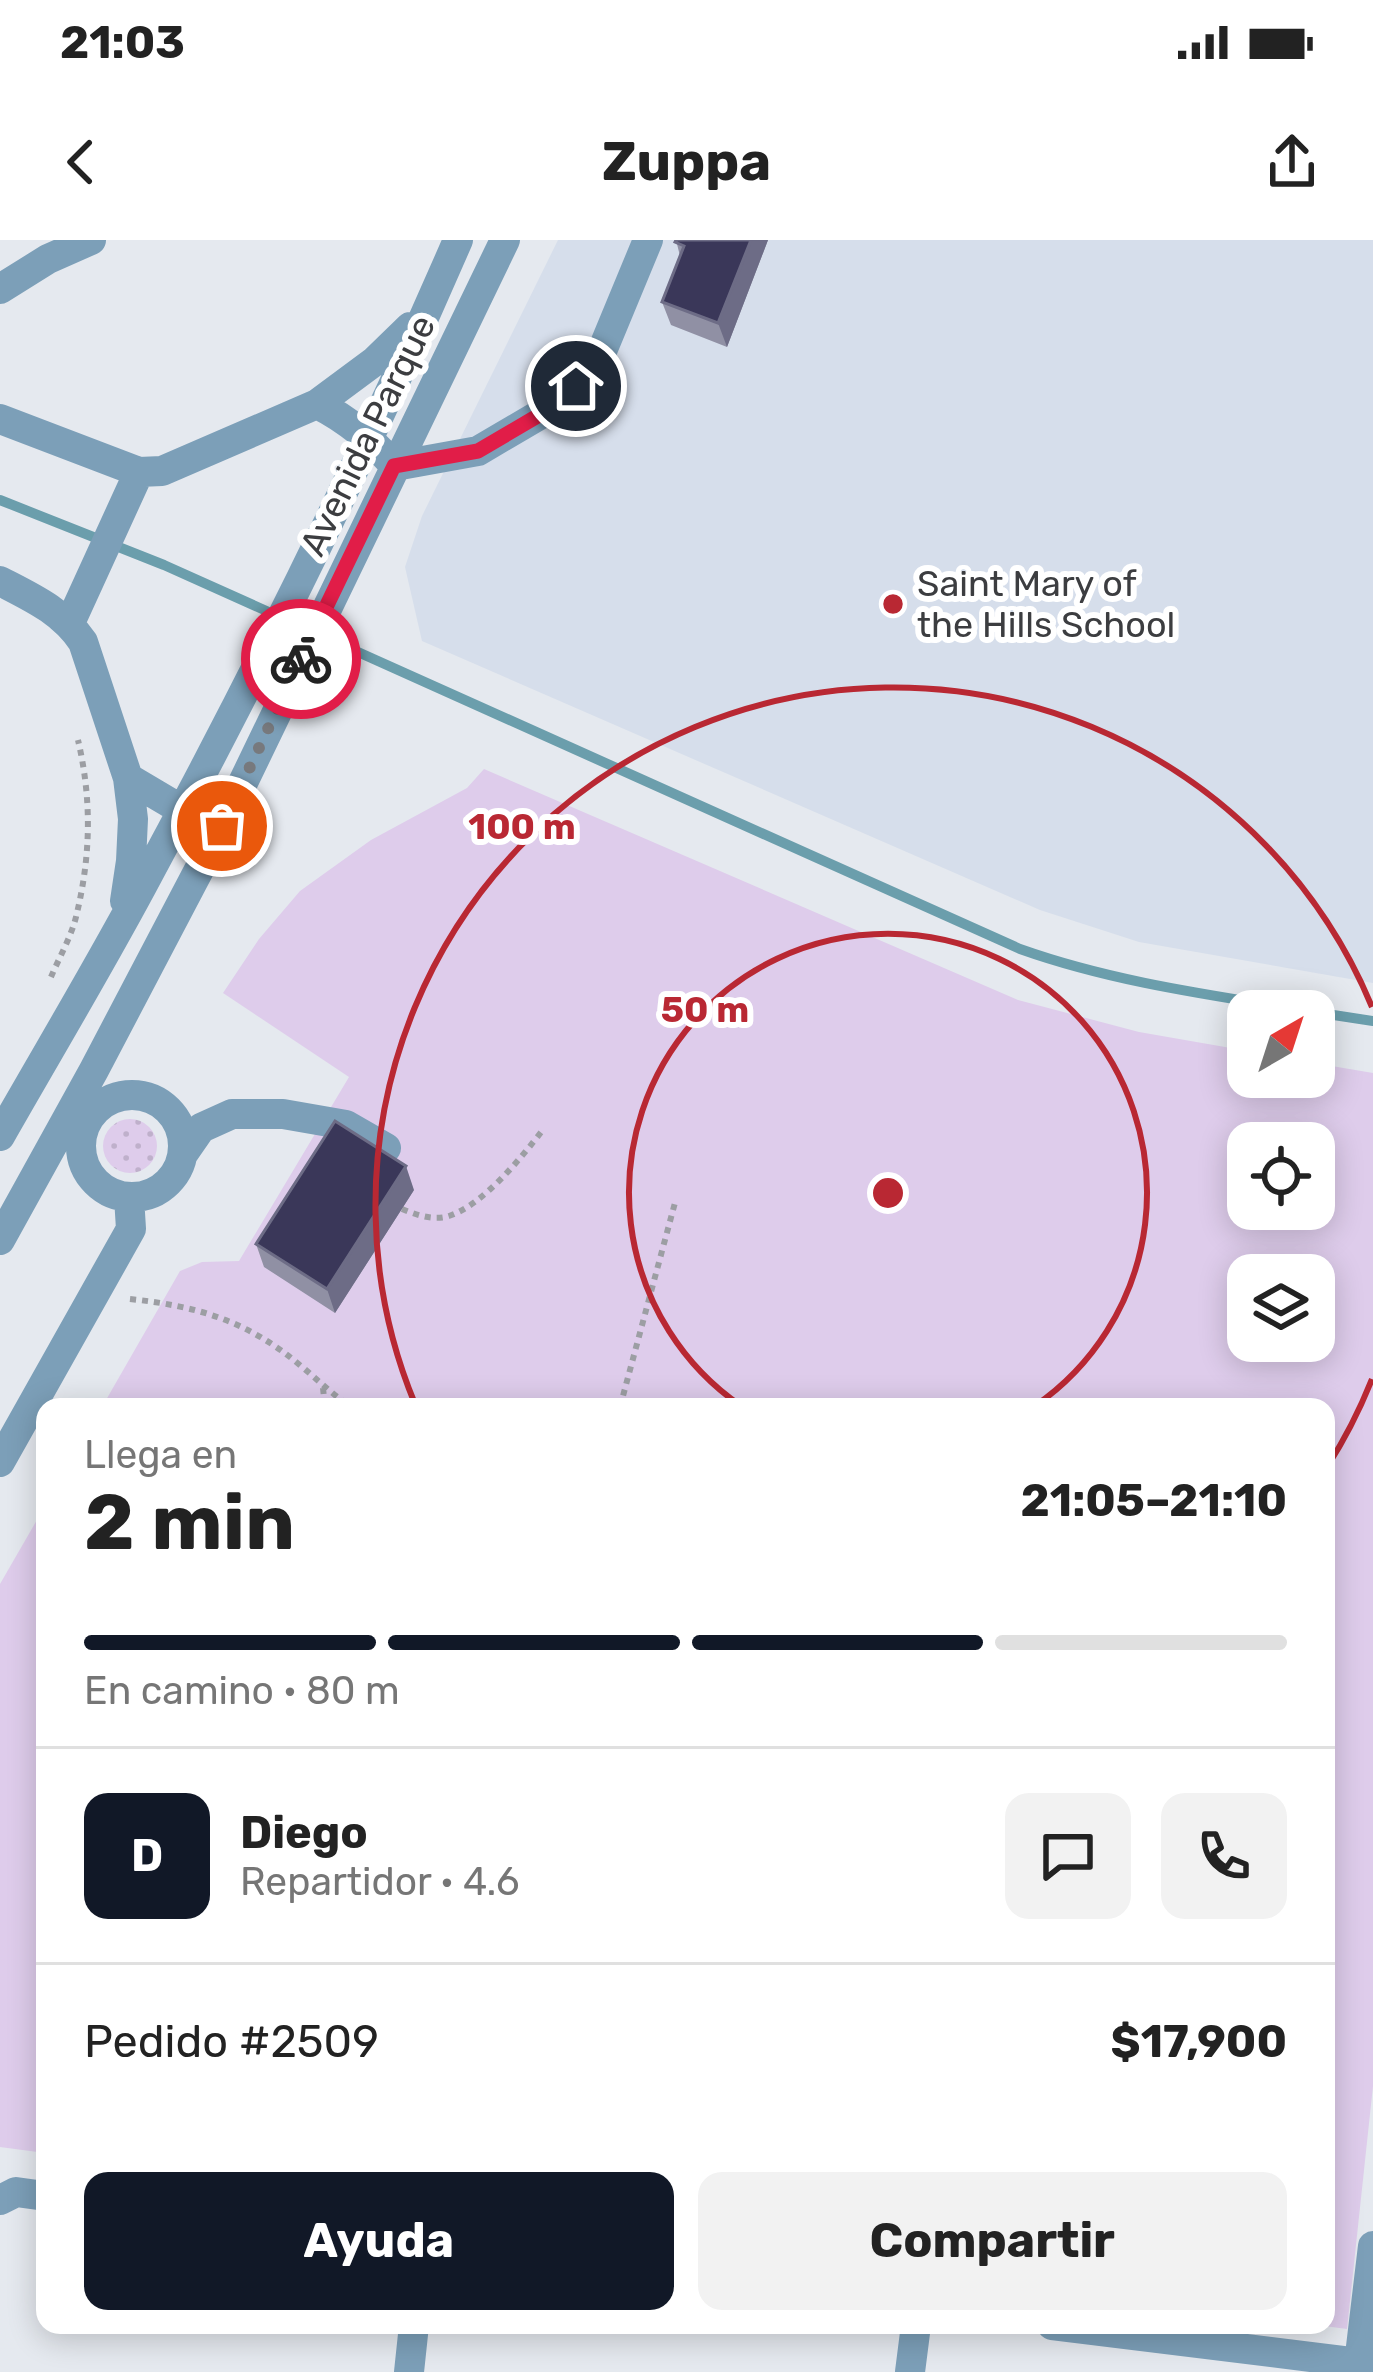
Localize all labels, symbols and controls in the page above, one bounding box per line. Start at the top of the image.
text: 21:03 [60,16,185,69]
icon: back [48,129,114,195]
icon: share [1259,129,1325,195]
text: Zuppa [602,130,771,194]
street label: Avenida Parque [291,308,444,563]
pin [525,335,627,437]
icon: home [543,353,609,419]
place label: Saint Mary of the Hills School [917,562,1175,646]
marker: Saint Mary of the Hills School [880,591,906,617]
courier [241,599,361,719]
icon: bike [268,626,334,692]
pin [171,775,273,877]
icon: bag [189,793,255,859]
text: 100 m [468,805,576,848]
text: 50 m [661,988,749,1031]
north arrow [1227,990,1335,1098]
map controls [1227,990,1335,1362]
button: locate [1227,1122,1335,1230]
centre of rings [867,1172,909,1214]
button: layers [1227,1254,1335,1362]
text: Llega en [84,1432,237,1478]
text: 21:05–21:10 [1021,1474,1287,1527]
text: 2 min [84,1476,295,1569]
text: En camino · 80 m [84,1668,400,1714]
button: chat [1005,1793,1131,1919]
button: phone [1161,1793,1287,1919]
text: Diego [240,1806,368,1859]
text: D [131,1829,163,1882]
text: Repartidor · 4.6 [240,1859,519,1905]
text: Pedido #2509 [84,2015,379,2068]
text: $17,900 [1111,2015,1287,2068]
button: Ayuda [84,2172,674,2310]
button: Compartir [698,2172,1287,2310]

